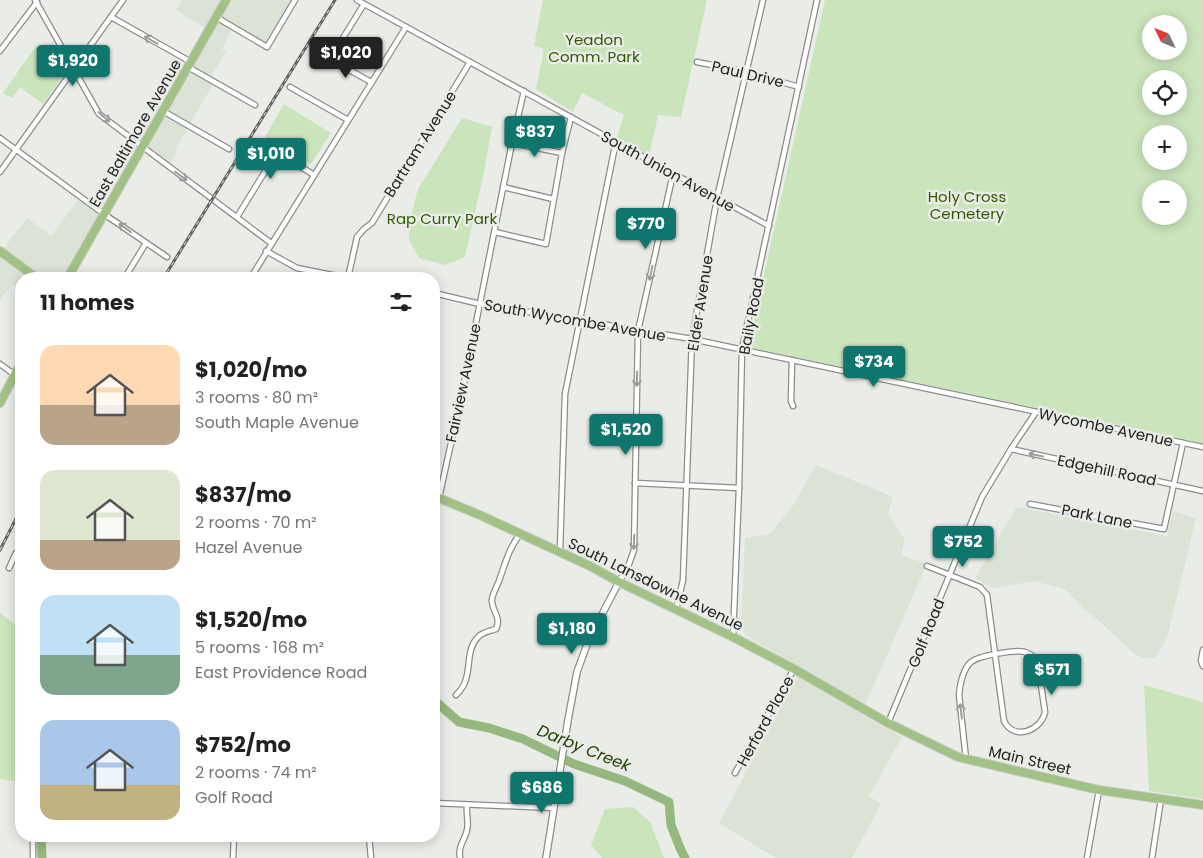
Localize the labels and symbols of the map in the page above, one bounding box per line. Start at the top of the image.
north arrow [1142,15,1188,60]
park label: Yeadon Comm. Park [548,29,640,67]
one-way arrow [144,34,159,44]
pin: $1,020 [305,36,387,79]
pin: $1,920 [32,44,114,87]
street label: East Baltimore Avenue [84,55,186,211]
street label: Paul Drive [710,55,786,93]
street label: Bartram Avenue [379,87,461,201]
one-way arrow [97,111,110,123]
pin: $837 [505,116,565,158]
street label: South Union Avenue [597,125,739,217]
pin: $1,010 [230,138,312,180]
one-way arrow [174,170,187,181]
park label: Holy Cross Cemetery [928,186,1006,224]
park label: Rap Curry Park [387,208,497,229]
pin: $770 [616,208,676,250]
one-way arrow [118,223,132,233]
street label: Elder Avenue [682,254,718,352]
one-way arrow [646,264,655,280]
street label: Baily Road [733,276,769,356]
street label: South Wycombe Avenue [483,294,667,346]
street label: Fairview Avenue [440,322,486,444]
pin: $734 [844,346,904,388]
one-way arrow [632,371,642,387]
street label: Wycombe Avenue [1037,402,1175,452]
pin: $1,520 [585,414,667,456]
one-way arrow [1028,449,1044,459]
street label: Edgehill Road [1055,449,1159,491]
street label: Park Lane [1060,499,1134,533]
pin: $752 [933,526,993,568]
street label: South Lansdowne Avenue [565,532,747,636]
one-way arrow [629,534,638,550]
street label: Golf Road [903,595,949,671]
pin: $1,180 [531,612,613,655]
pin: $571 [1022,654,1082,696]
street label: Herford Place [731,672,799,770]
one-way arrow [956,703,966,719]
water label: Darby Creek [534,719,635,778]
street label: Main Street [987,740,1073,780]
pin: $686 [512,772,572,814]

